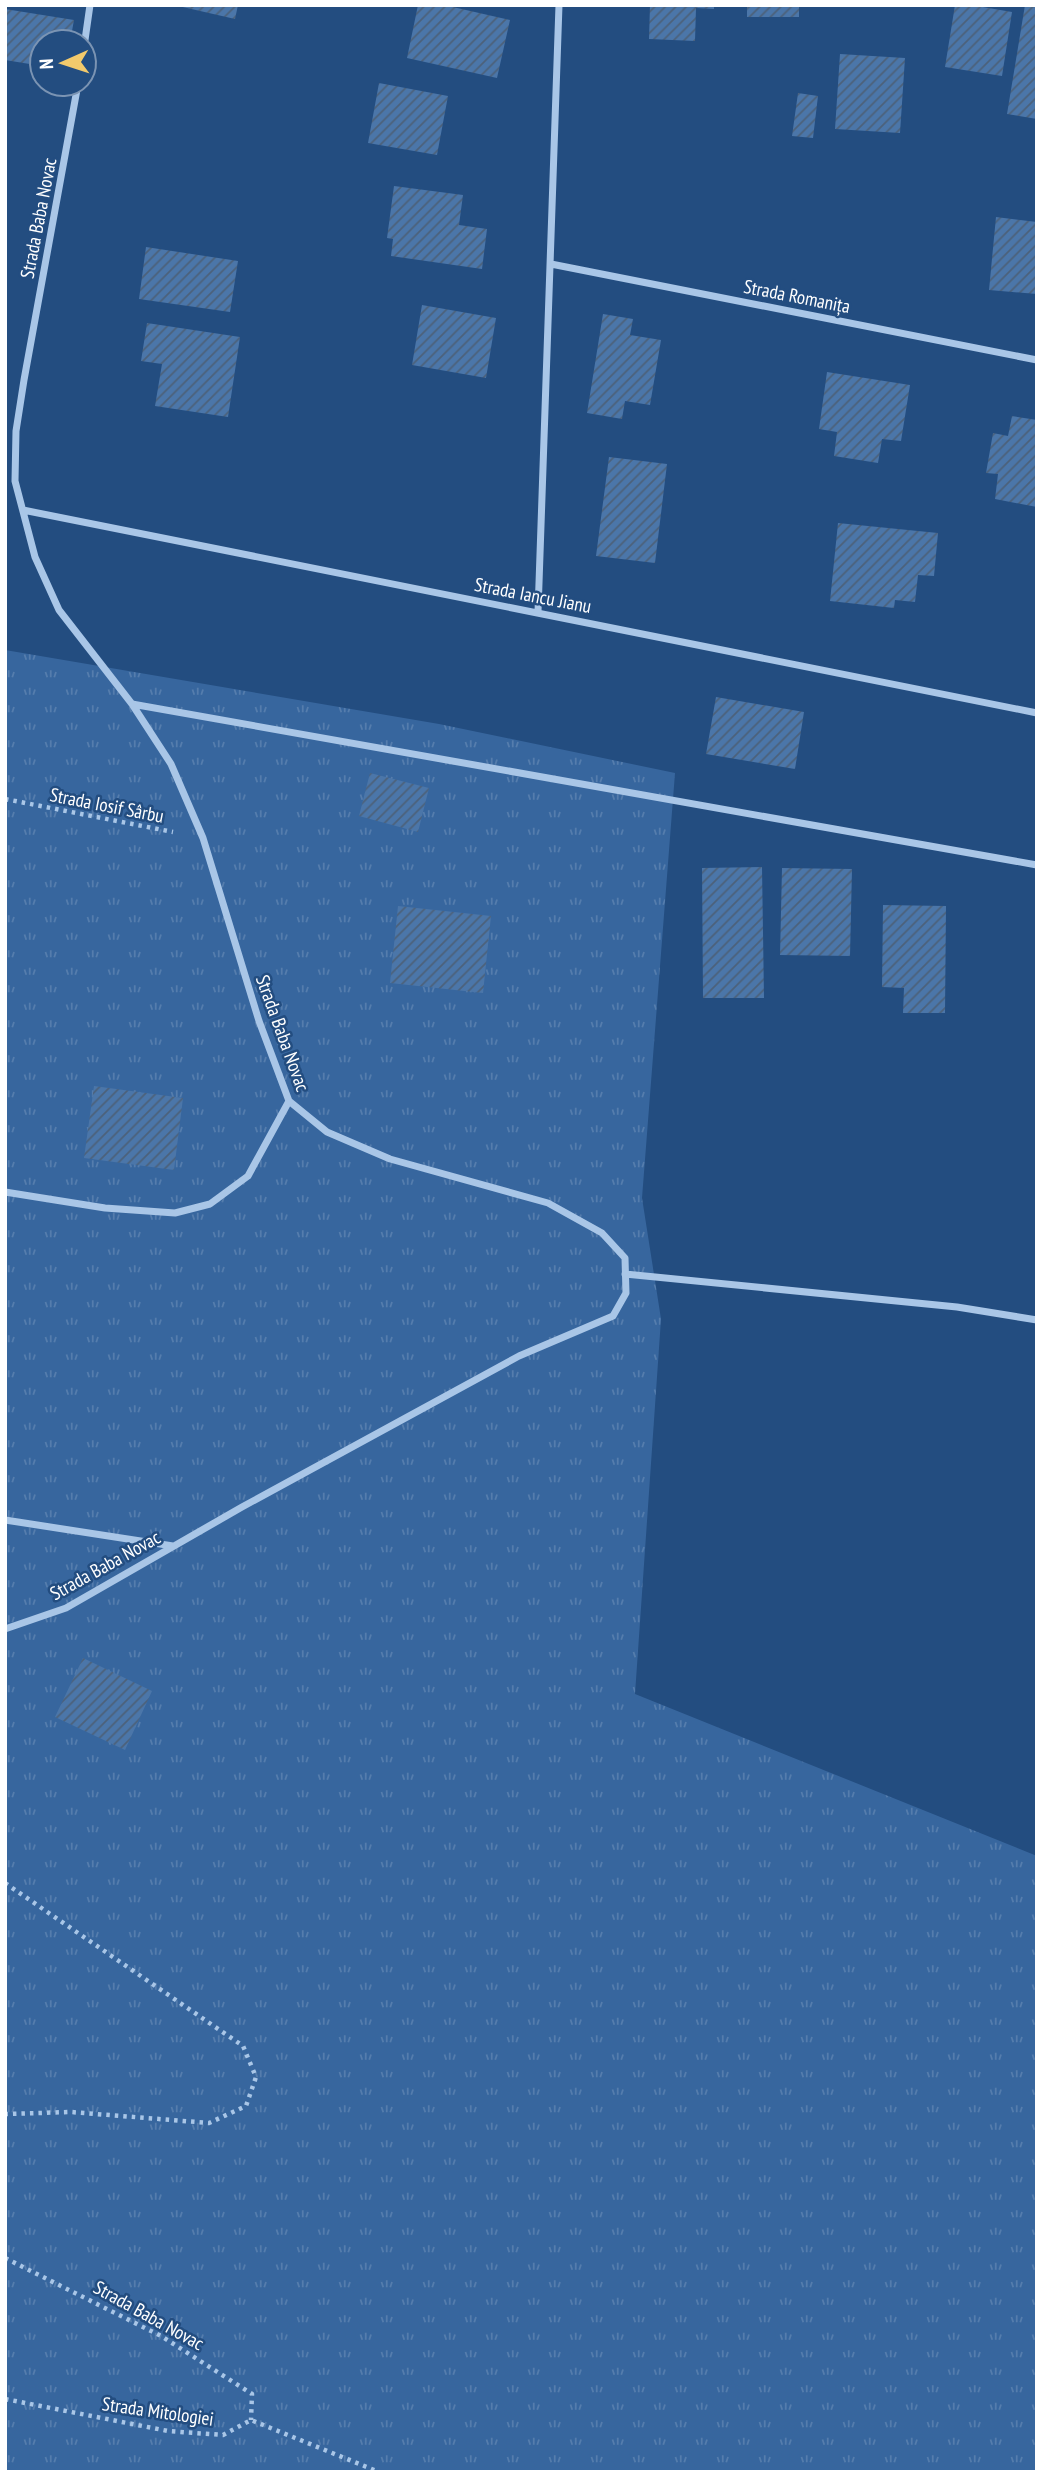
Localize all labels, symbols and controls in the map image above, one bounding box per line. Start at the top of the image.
north arrow [28,28,98,98]
text: N [34,58,58,70]
street label: Strada Baba Novac [15,155,62,280]
street label: Strada Romanița [742,274,852,318]
street label: Strada Iancu Jianu [473,572,593,618]
street label: Strada Iosif Sârbu [48,782,166,828]
street label: Strada Baba Novac [251,971,315,1095]
street label: Strada Baba Novac [46,1525,165,1605]
street label: Strada Baba Novac [90,2275,209,2355]
street label: Strada Mitologiei [101,2391,215,2431]

